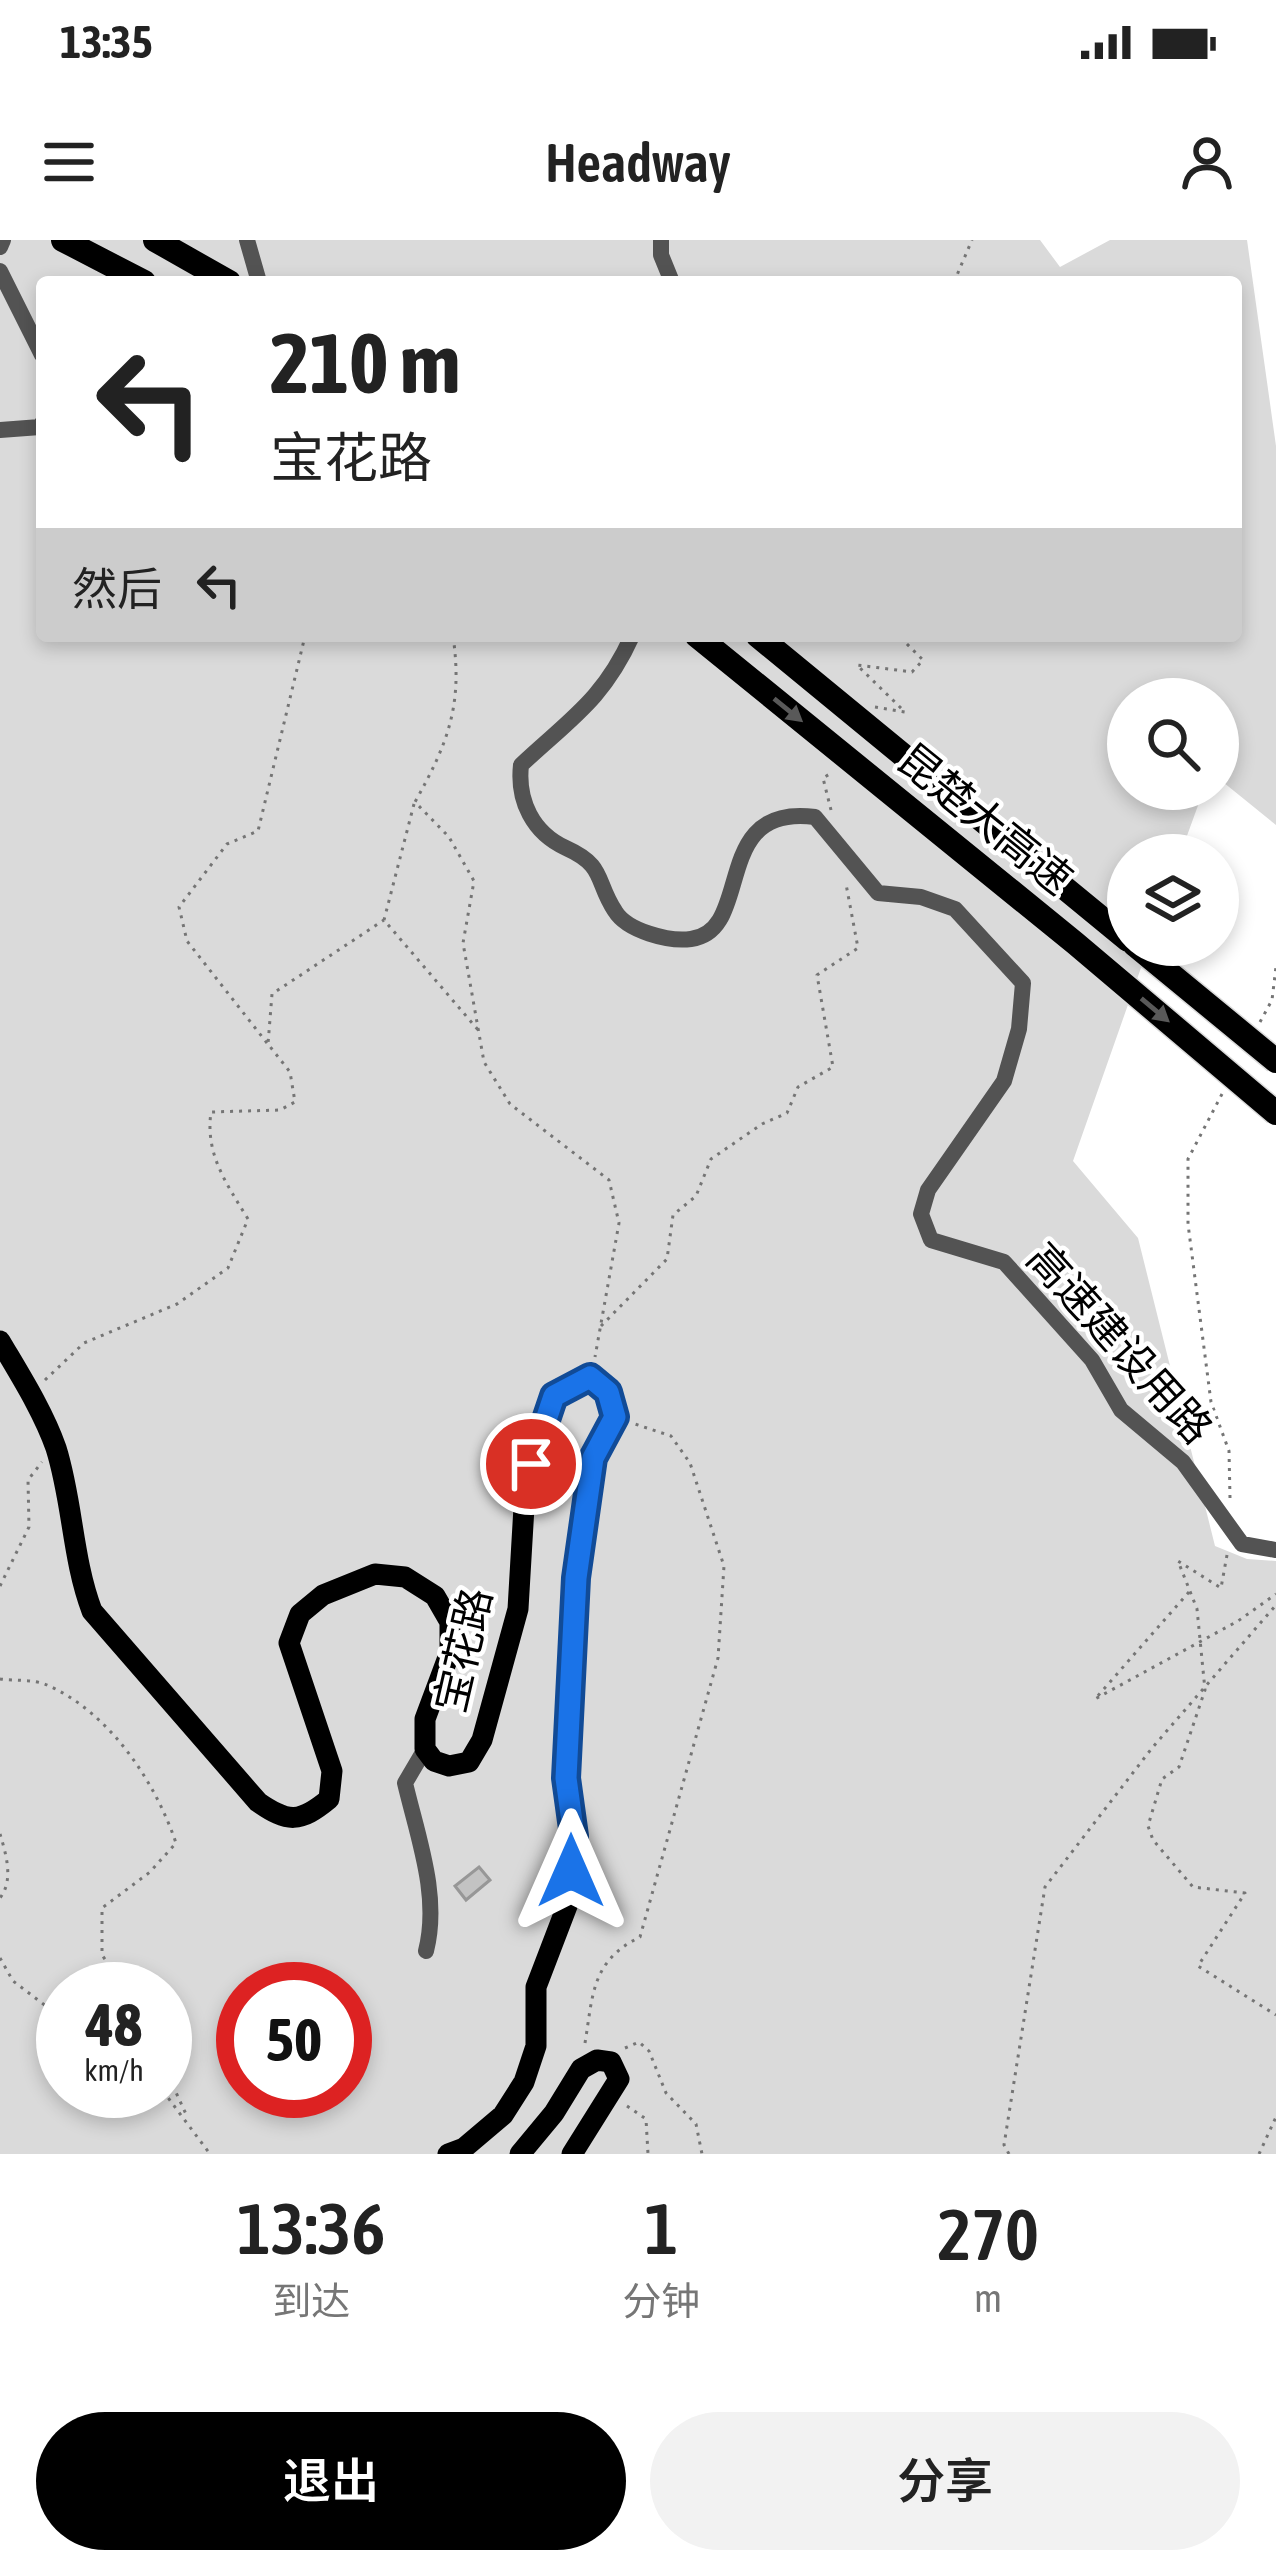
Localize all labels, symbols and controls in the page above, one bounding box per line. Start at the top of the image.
text: 13:35 [60,16,153,68]
icon: menu [36,129,102,195]
icon: person [1174,129,1240,195]
text: Headway [545,132,731,193]
text: 210 m [270,315,460,411]
icon: left [72,324,228,480]
text: 宝花路 [270,427,432,488]
icon: left [186,552,252,618]
text: 然后 [72,563,162,615]
map controls [1107,678,1239,966]
button: search [1107,678,1239,810]
one-way arrow [773,696,804,722]
street label: 昆楚大高速 [888,734,1082,904]
button: layers [1107,834,1239,966]
one-way arrow [1140,997,1170,1023]
street label: 高速建设用路 [1018,1233,1222,1453]
pin [480,1413,582,1515]
icon: arrive [498,1431,564,1497]
street label: 宝花路 [425,1583,501,1717]
position arrow [508,1808,634,1934]
speed limit sign: 50 [216,1962,372,2118]
text: 48 [86,1990,142,2059]
text: km/h [84,2053,144,2087]
text: 13:36 [237,2187,385,2269]
text: 1 [644,2187,678,2269]
text: 270 [937,2193,1039,2275]
text: m [974,2276,1002,2320]
text: 到达 [272,2279,350,2323]
text: 分钟 [622,2279,700,2323]
button: 退出 [36,2412,626,2550]
button: 分享 [650,2412,1240,2550]

